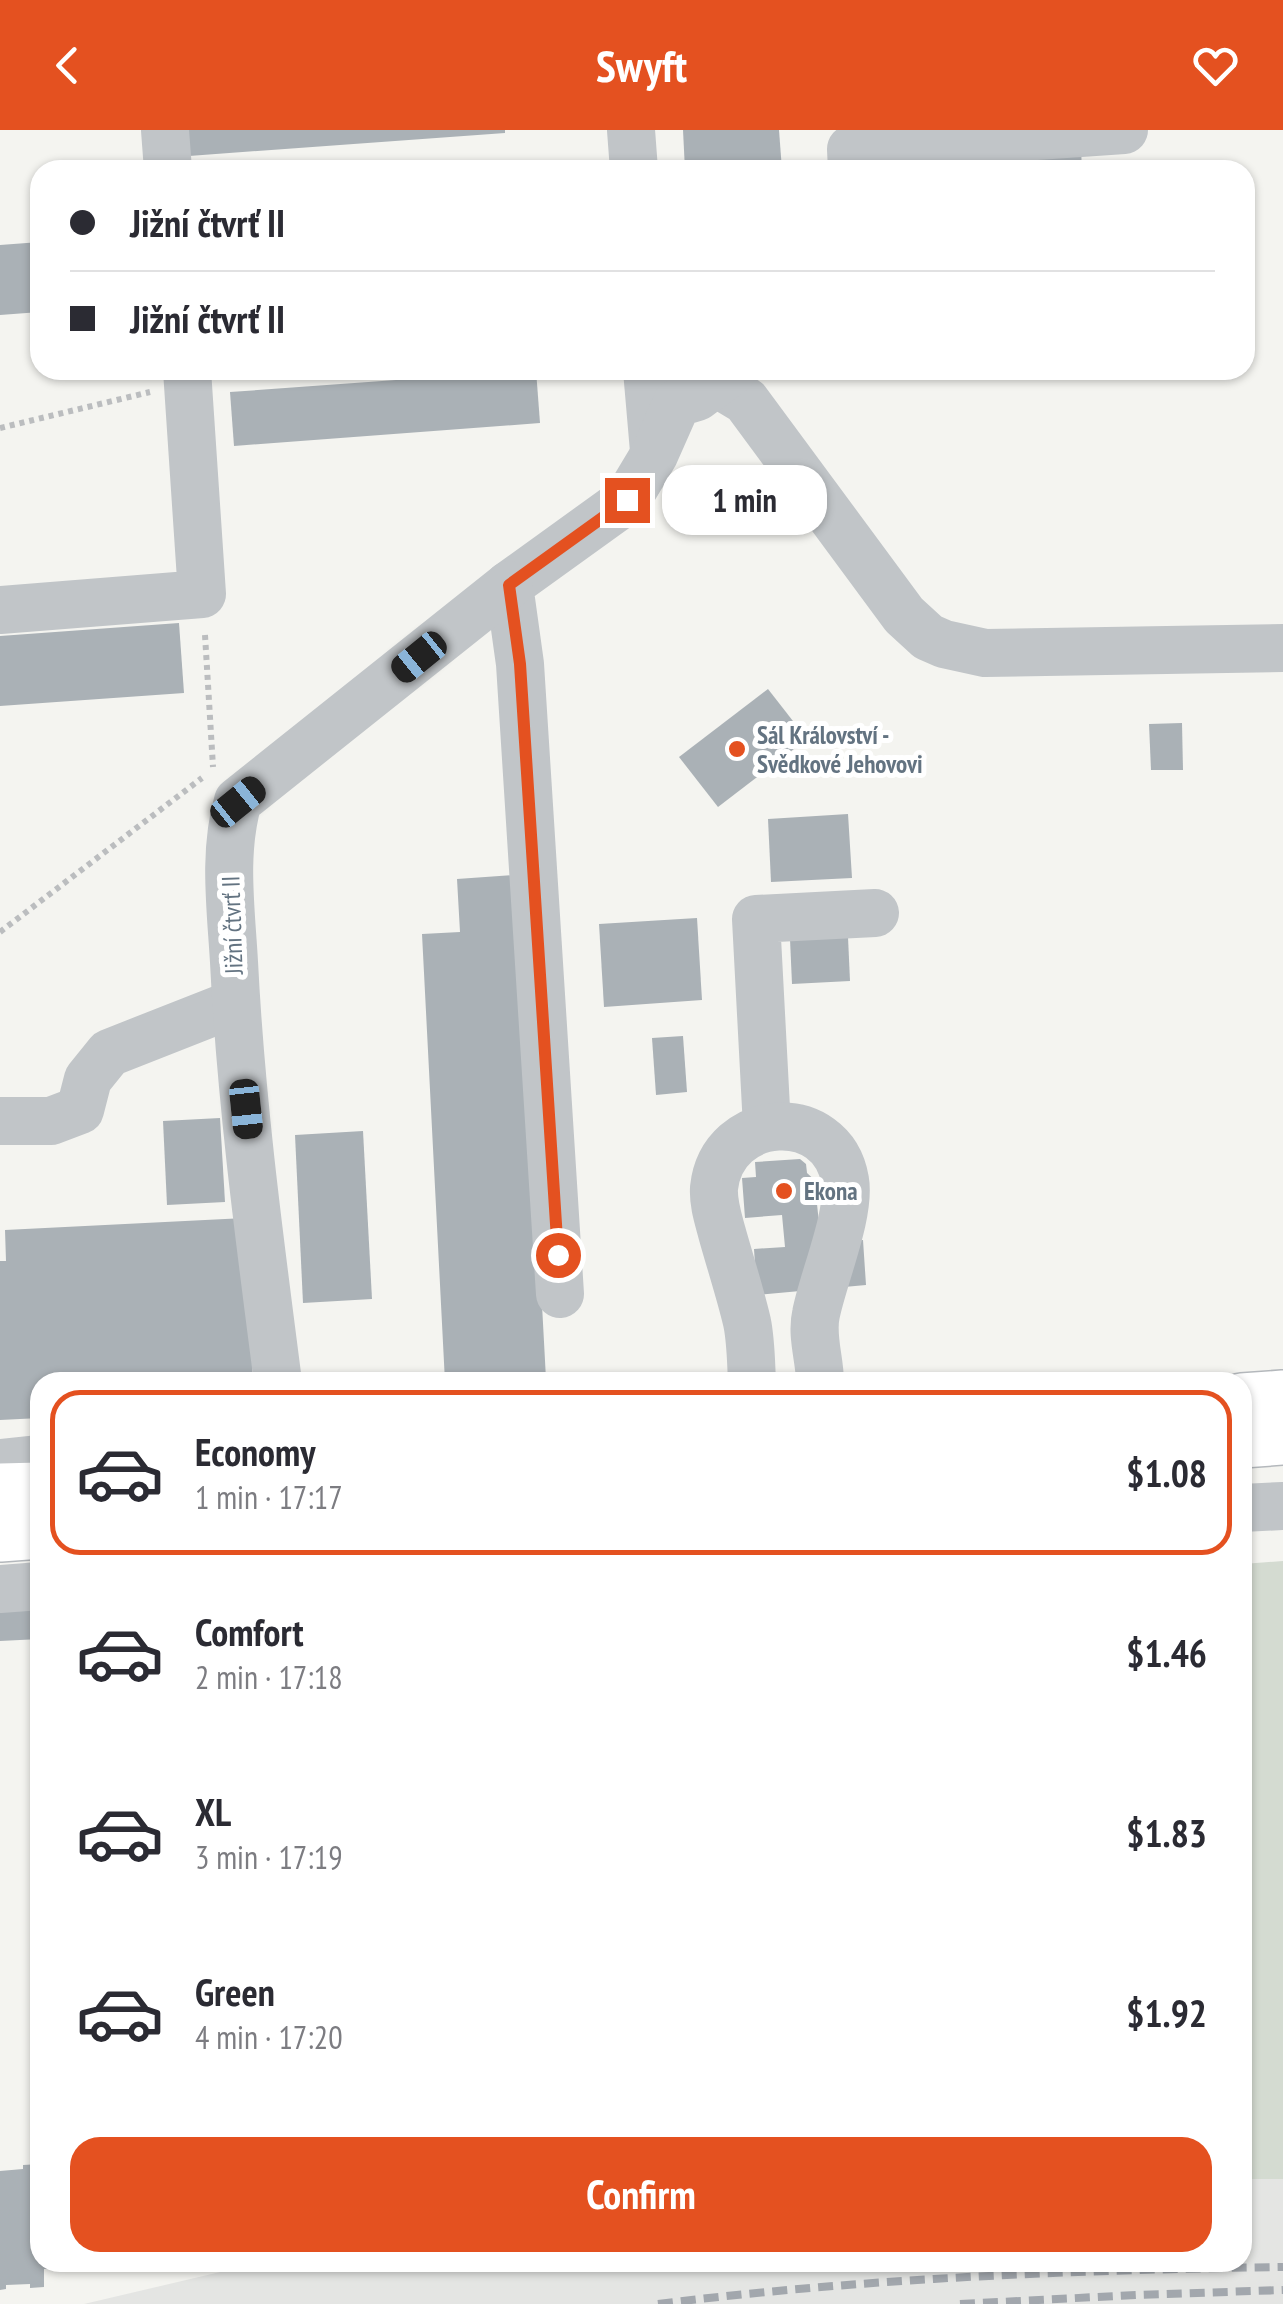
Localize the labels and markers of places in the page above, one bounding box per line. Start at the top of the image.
place label: Sál Království - Svědkové Jehovovi [757,719,923,780]
marker: Sál Království - Svědkové Jehovovi [726,738,748,760]
place label: Ekona [804,1175,857,1207]
marker: Ekona [773,1180,795,1202]

